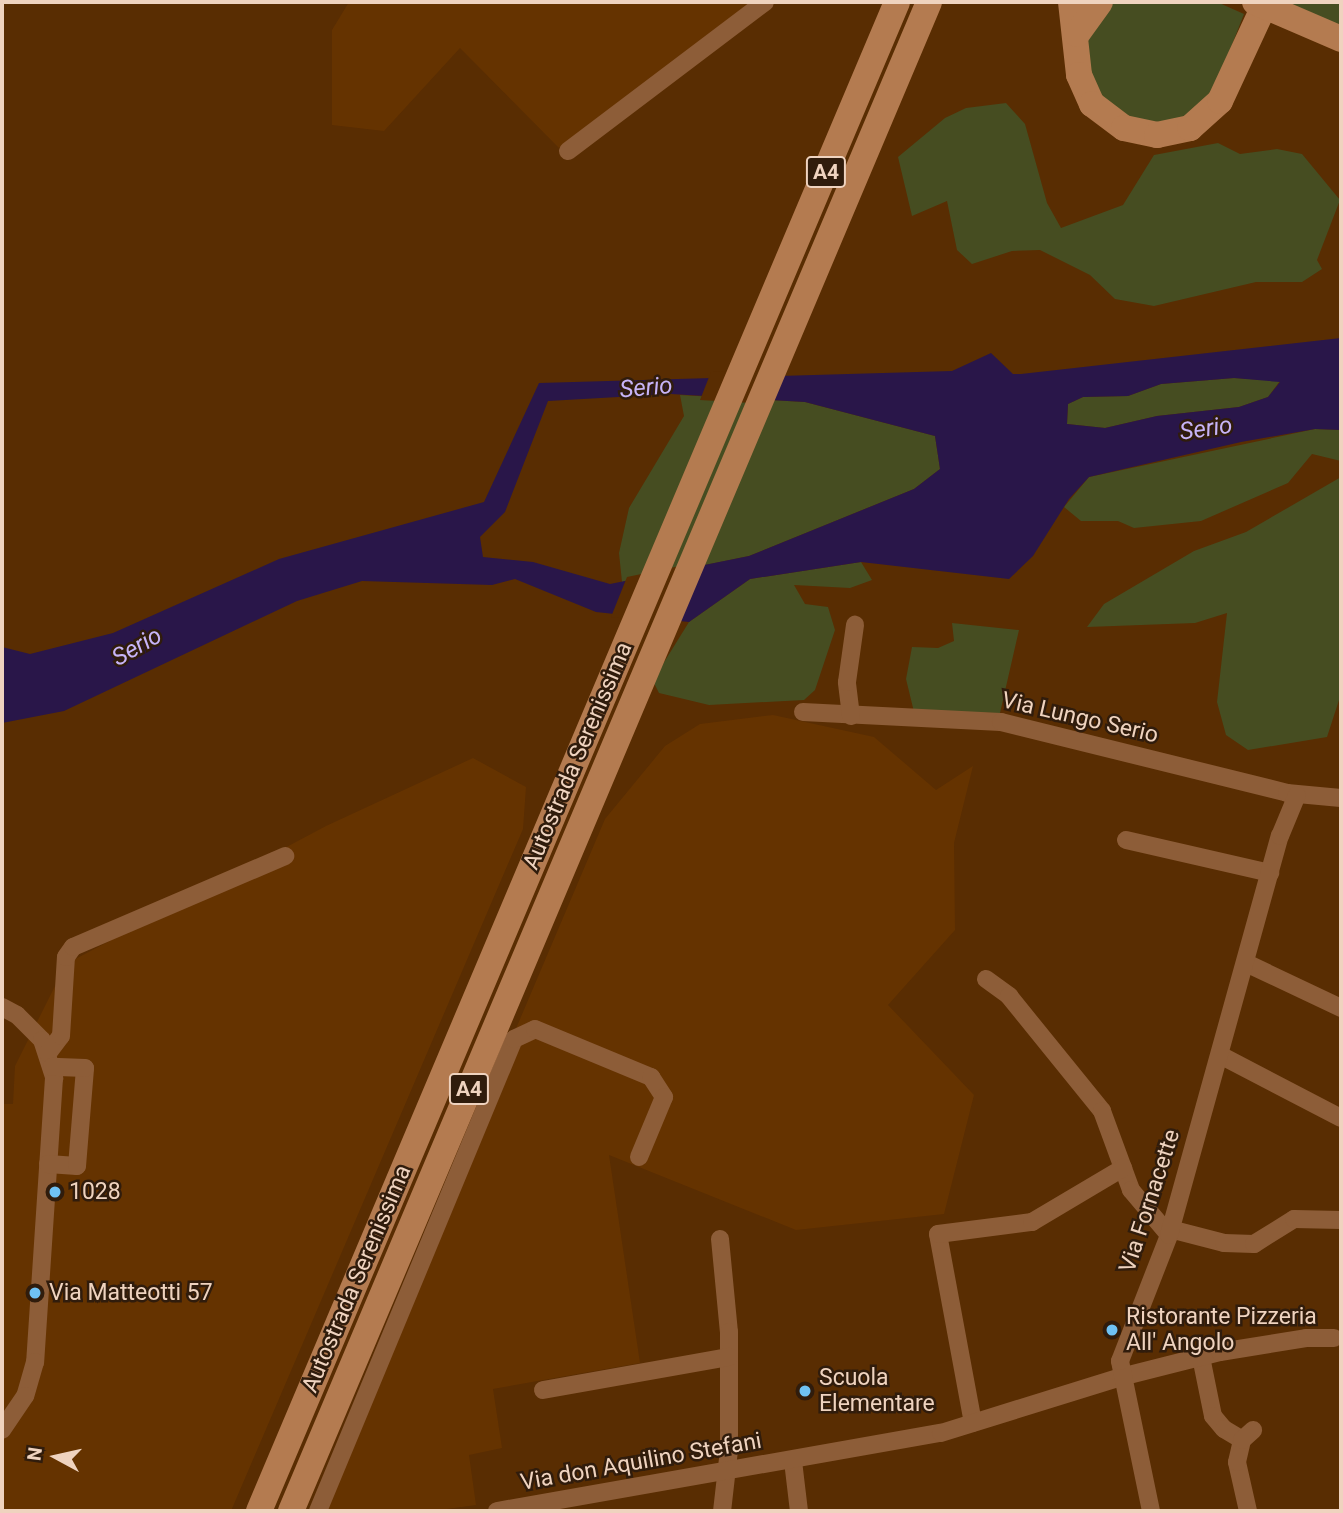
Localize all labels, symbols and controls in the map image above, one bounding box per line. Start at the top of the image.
road number: A4 [805,154,847,190]
water label: Serio [618,371,674,405]
water label: Serio [1178,411,1234,447]
water label: Serio [107,621,167,673]
street label: Autostrada Serenissima [518,638,638,874]
street label: Via Lungo Serio [999,687,1161,749]
road number: A4 [448,1072,490,1106]
street label: Via Fornacette [1114,1126,1186,1276]
street label: Autostrada Serenissima [297,1161,417,1397]
place label: 1028 [69,1178,121,1206]
marker: 1028 [47,1184,63,1200]
place label: Via Matteotti 57 [49,1279,213,1307]
marker: Via Matteotti 57 [27,1285,43,1301]
place label: Ristorante Pizzeria All' Angolo [1126,1303,1317,1357]
marker: Ristorante Pizzeria All' Angolo [1104,1322,1120,1338]
place label: Scuola Elementare [819,1364,935,1418]
marker: Scuola Elementare [797,1383,813,1399]
north arrow [21,1422,91,1492]
street label: Via don Aquilino Stefani [518,1427,764,1497]
text: N [22,1446,47,1462]

